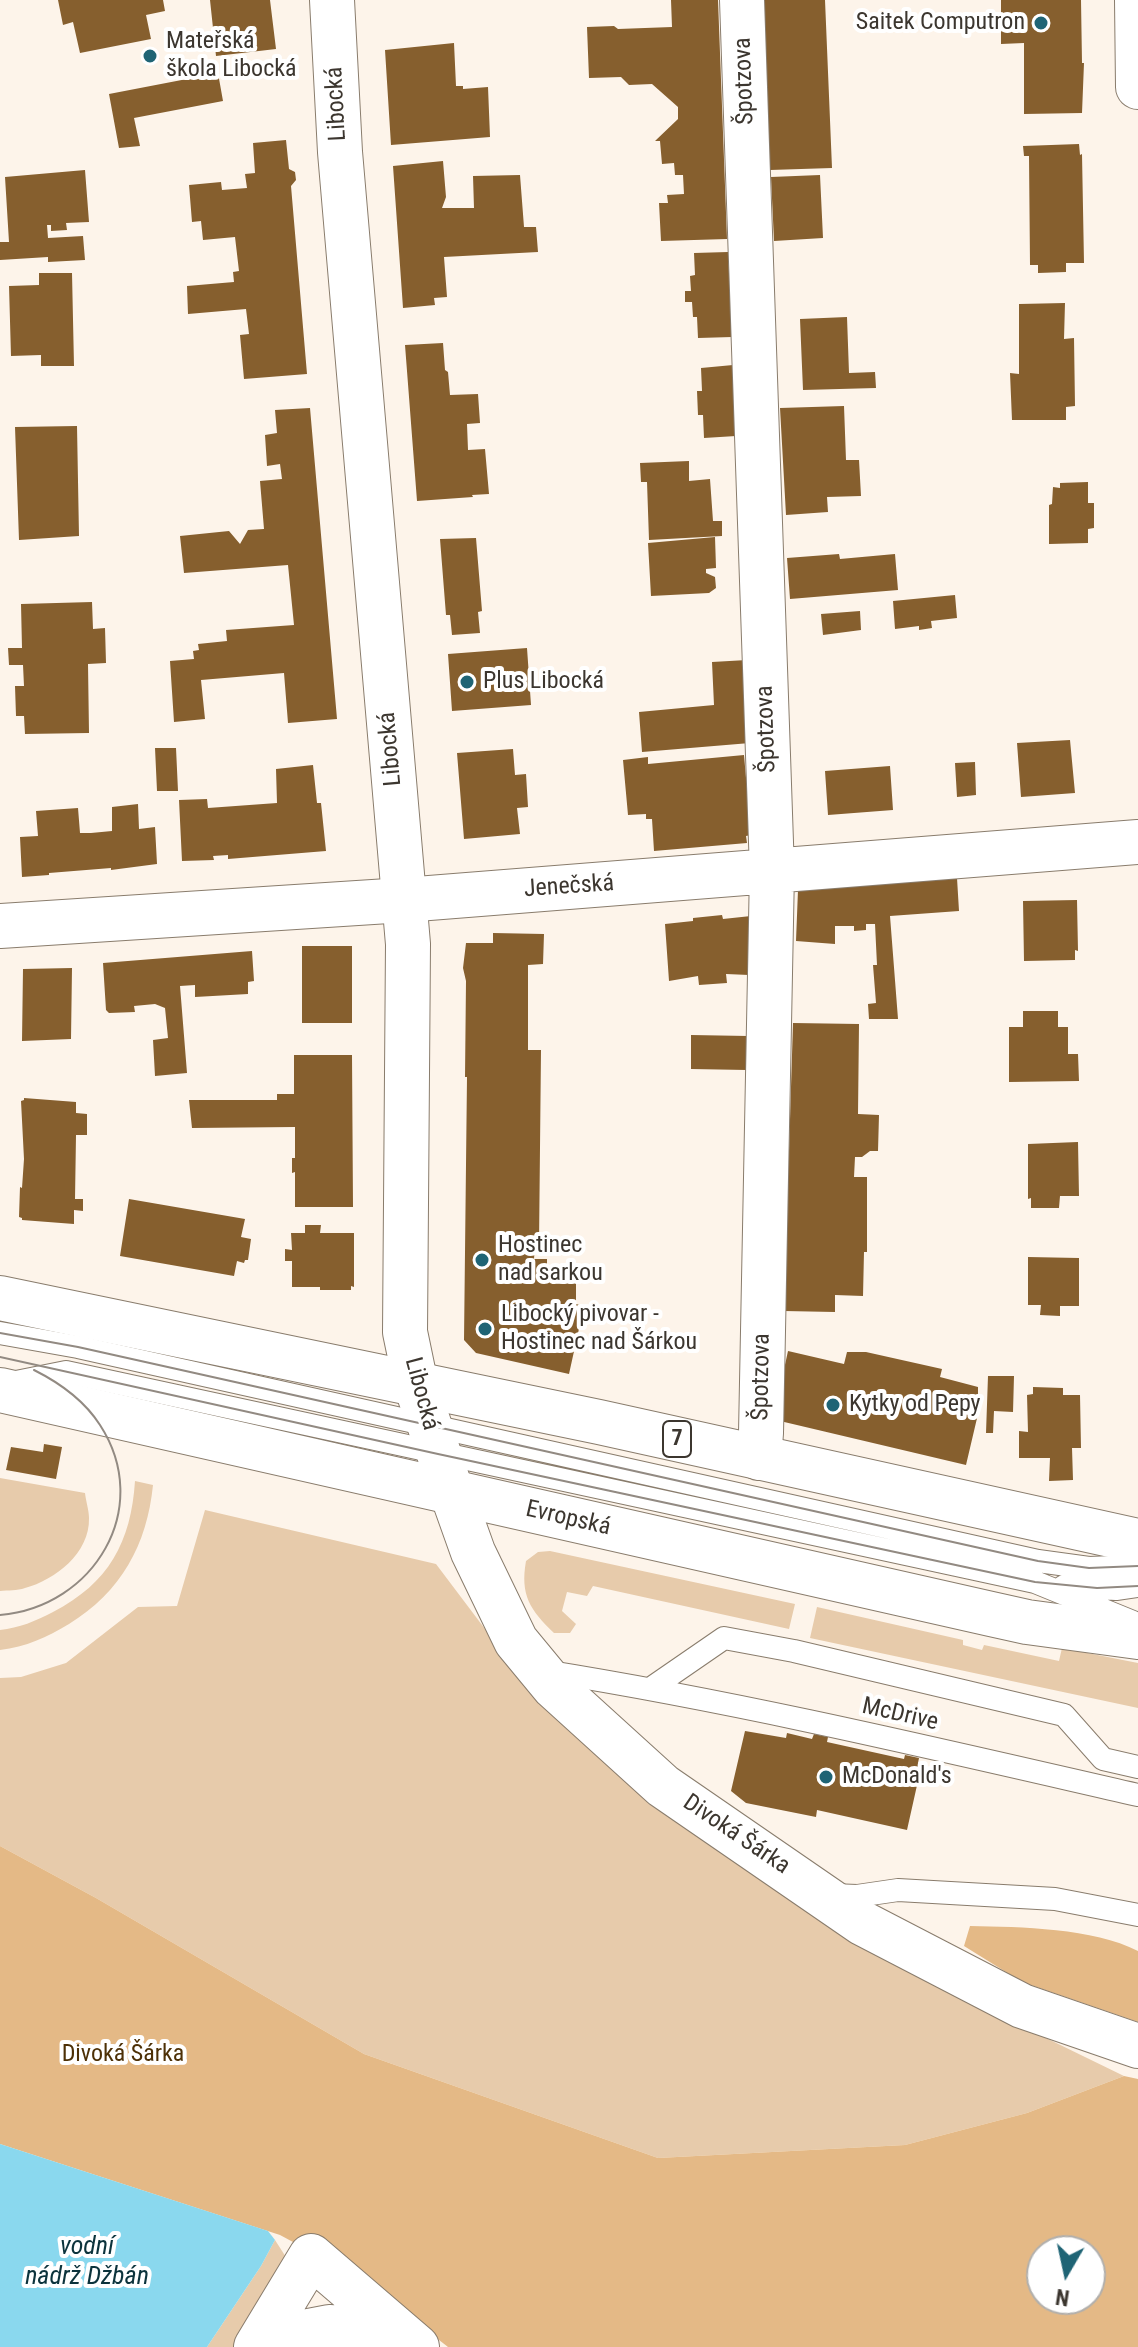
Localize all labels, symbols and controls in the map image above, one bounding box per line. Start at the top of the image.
place label: Saitek Computron [856,9,1025,37]
marker: Saitek Computron [1032,14,1050,32]
place label: Mateřská škola Libocká [166,28,297,84]
street label: Špotzova [729,37,761,125]
marker: Mateřská škola Libocká [141,47,159,65]
street label: Libocká [321,66,353,142]
place label: Plus Libocká [483,668,604,696]
marker: Plus Libocká [458,673,476,691]
street label: Špotzova [751,685,783,773]
street label: Libocká [373,711,409,787]
street label: Jenečská [523,869,615,905]
place label: Hostinec nad sarkou [498,1232,603,1288]
marker: Hostinec nad sarkou [473,1251,491,1269]
place label: Libocký pivovar - Hostinec nad Šárkou [501,1301,697,1357]
marker: Libocký pivovar - Hostinec nad Šárkou [476,1320,494,1338]
street label: Špotzova [747,1333,777,1421]
street label: Libocká [397,1354,445,1434]
place label: Kytky od Pepy [849,1391,981,1419]
marker: Kytky od Pepy [824,1396,842,1414]
road number: 7 [663,1421,691,1457]
street label: Evropská [523,1495,613,1543]
street label: McDrive [859,1692,941,1738]
place label: McDonald's [842,1763,952,1791]
marker: McDonald's [817,1768,835,1786]
street label: Divoká Šárka [677,1789,795,1881]
park label: Divoká Šárka [62,2041,184,2069]
water label: vodní nádrž Džbán [25,2231,149,2292]
north arrow [1026,2235,1106,2315]
text: N [1054,2284,1071,2311]

